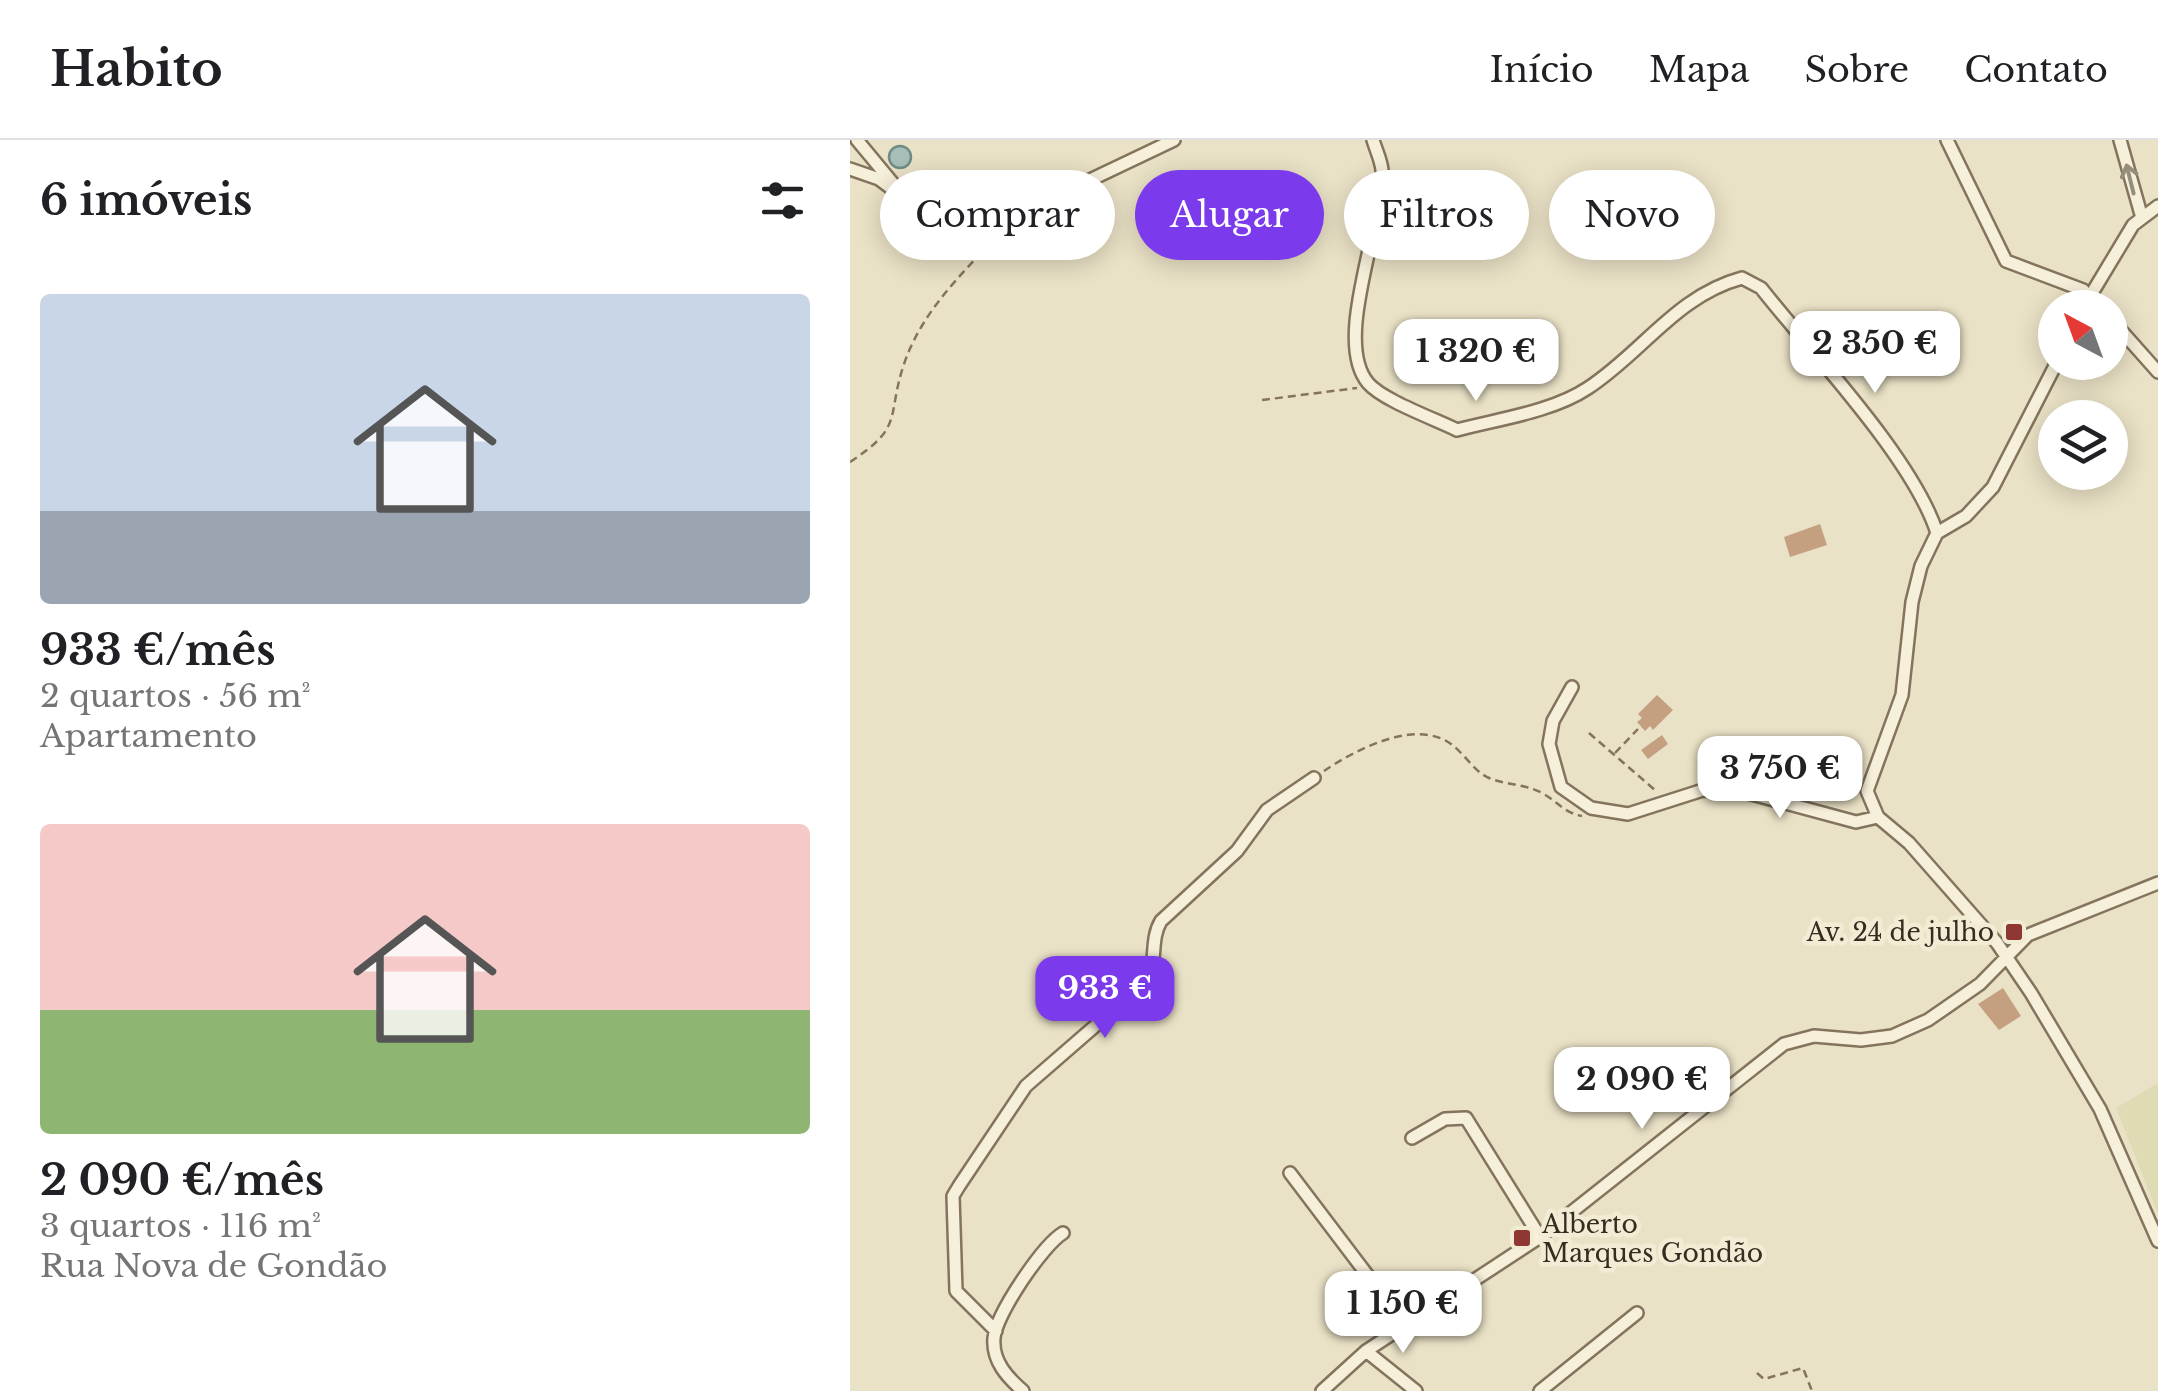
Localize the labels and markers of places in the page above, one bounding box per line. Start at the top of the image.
pin: 2 350 € [1783,311,1967,396]
pin: 1 320 € [1384,319,1568,404]
pin: 3 750 € [1688,736,1872,821]
place label: Av. 24 de julho [1806,917,1994,948]
marker: Av. 24 de julho [2003,921,2025,943]
pin: 933 € [1035,956,1175,1041]
pin: 2 090 € [1550,1047,1734,1132]
place label: Alberto Marques Gondão [1541,1209,1763,1269]
marker: Alberto Marques Gondão [1511,1227,1533,1249]
pin: 1 150 € [1311,1271,1495,1356]

